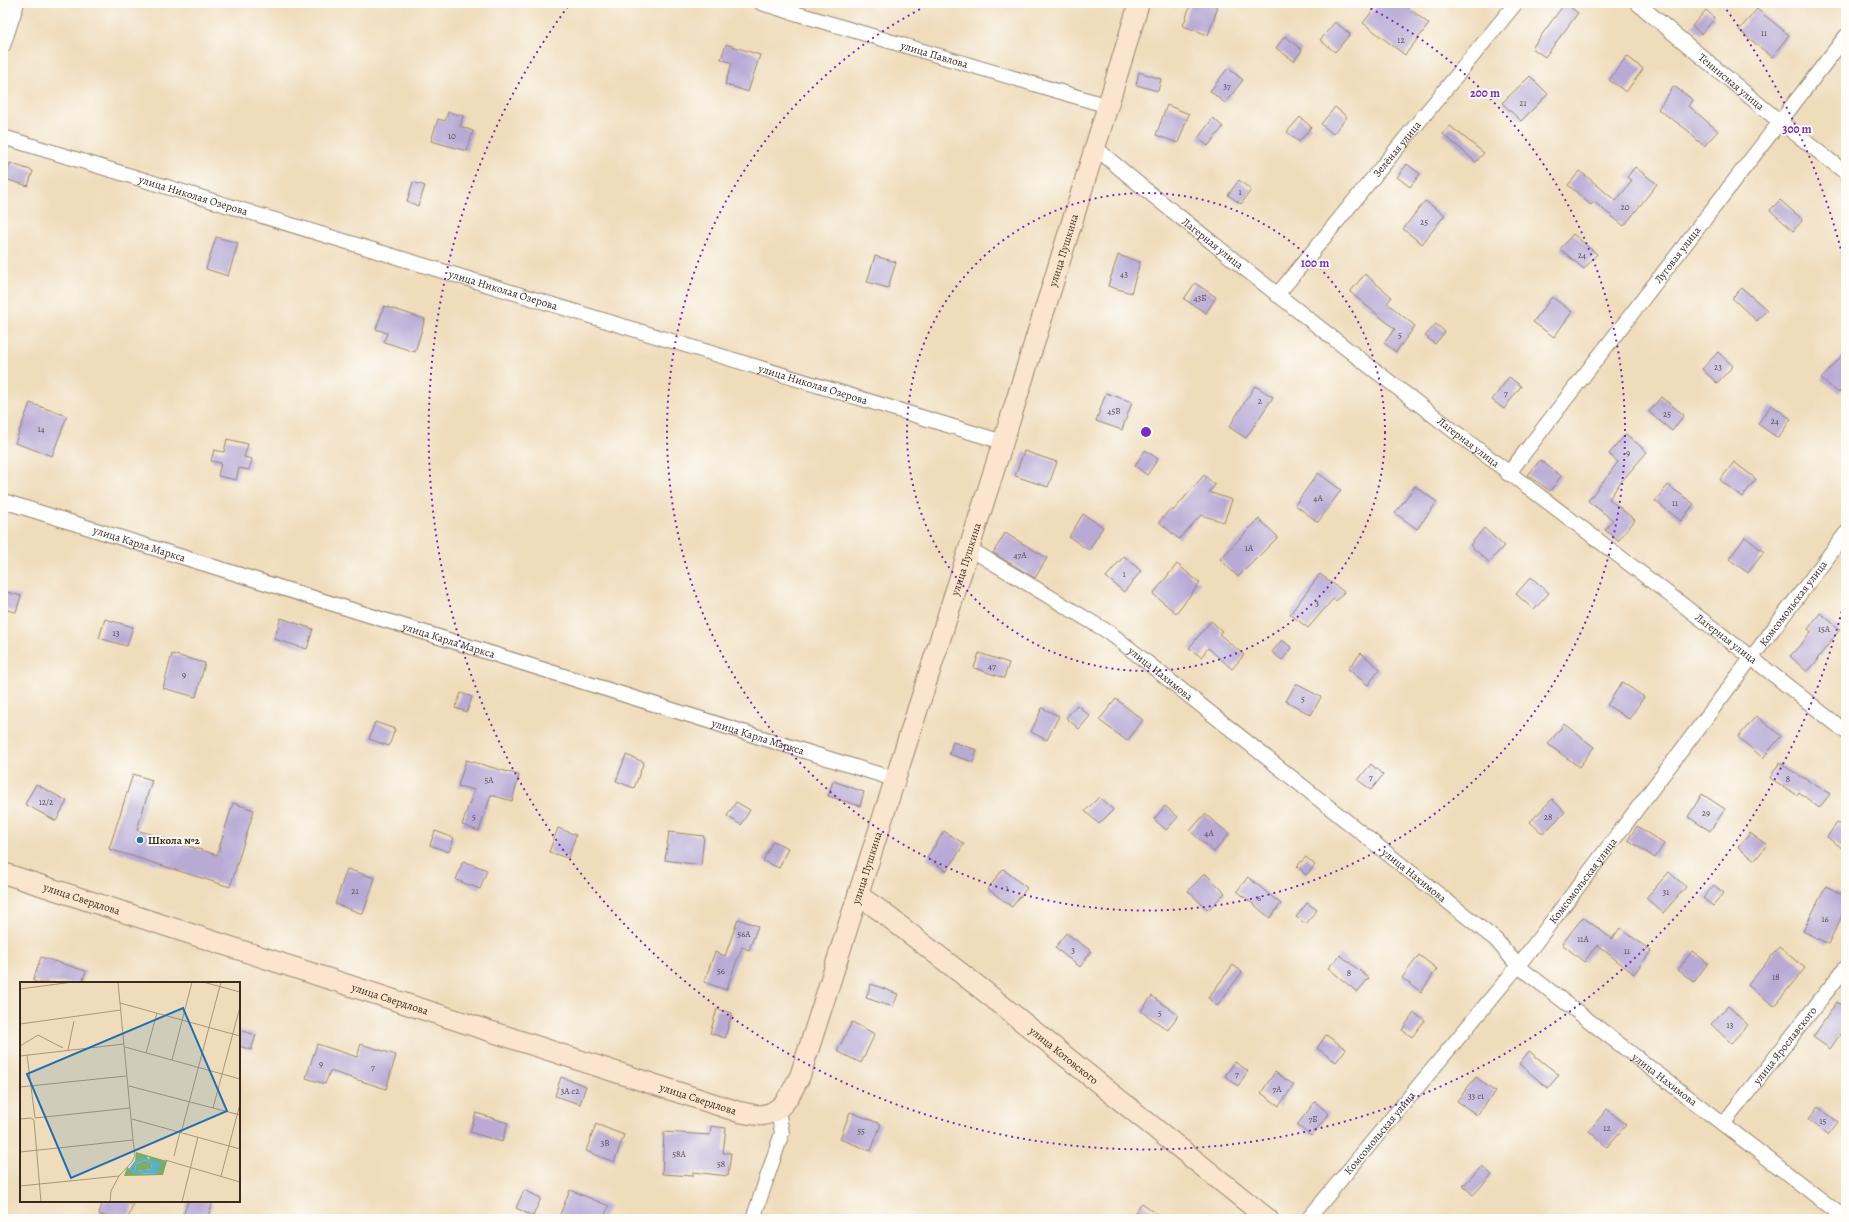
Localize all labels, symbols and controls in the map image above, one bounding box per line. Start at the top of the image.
house number: 11 [1761,27,1767,39]
house number: 12 [1397,34,1405,46]
street label: улица Павлова [898,37,971,72]
street label: Теннисная улица [1695,50,1768,114]
house number: 37 [1223,80,1231,92]
text: 200 m [1470,85,1500,101]
house number: 21 [1519,97,1527,109]
street label: Зелёная улица [1369,117,1425,180]
text: 300 m [1782,121,1812,137]
house number: 10 [448,130,456,142]
street label: улица Николая Озерова [136,171,251,219]
house number: 1 [1238,186,1242,198]
house number: 20 [1620,201,1630,213]
street label: улица Пушкина [1045,211,1082,289]
street label: Лагерная улица [1179,214,1247,273]
house number: 25 [1420,216,1428,228]
street label: Луговая улица [1651,222,1704,286]
house number: 24 [1578,249,1586,261]
text: 100 m [1301,255,1329,271]
street label: улица Николая Озерова [446,266,560,314]
house number: 43 [1120,268,1128,280]
house number: 43Б [1193,292,1207,304]
house number: 5 [1398,329,1402,341]
street label: улица Николая Озерова [756,360,870,408]
house number: 23 [1714,361,1722,373]
house number: 7 [1504,387,1508,399]
house number: 2 [1258,395,1263,407]
house number: 45В [1107,405,1121,417]
house number: 25 [1663,408,1671,420]
street label: Лагерная улица [1434,413,1503,471]
house number: 24 [1771,415,1779,427]
house number: 14 [37,423,45,435]
centre of rings [1139,425,1153,439]
house number: 9 [1626,447,1630,459]
house number: 4А [1313,492,1323,504]
house number: 11 [1672,497,1678,509]
street label: улица Пушкина [947,520,985,598]
street label: улица Карла Маркса [90,522,189,565]
house number: 1А [1245,542,1254,554]
house number: 47А [1013,549,1027,561]
street label: Комсомольская улица [1755,556,1831,649]
house number: 1 [1122,568,1126,580]
house number: 3 [1315,597,1319,609]
street label: Лагерная улица [1692,610,1761,668]
street label: улица Карла Маркса [400,618,498,662]
house number: 15А [1818,623,1831,635]
house number: 13 [113,627,120,639]
street label: улица Нахимова [1124,642,1197,704]
house number: 47 [988,660,996,672]
house number: 9 [182,669,186,681]
house number: 5 [1301,693,1305,705]
street label: улица Карла Маркса [709,715,807,758]
house number: 7 [1369,771,1373,783]
house number: 8 [1786,773,1790,785]
house number: 5А [484,774,494,786]
house number: 12/2 [39,796,54,808]
house number: 29 [1702,807,1710,819]
house number: 5 [472,811,476,823]
house number: 28 [1544,811,1552,823]
house number: 4А [1204,827,1214,839]
street label: улица Пушкина [848,829,886,907]
place label: Школа №2 [148,833,201,848]
street label: Комсомольская улица [1545,834,1621,927]
marker: Школа №2 [135,835,145,845]
street label: улица Нахимова [1378,844,1450,906]
street label: улица Свердлова [41,879,123,918]
house number: 1 [1005,882,1009,894]
house number: 21 [351,885,359,897]
house number: 31 [1663,886,1669,898]
house number: 6 [1257,892,1261,904]
house number: 16 [1821,913,1829,925]
house number: 56А [737,928,751,940]
house number: 11А [1577,933,1589,945]
house number: 3 [1071,944,1075,956]
house number: 11 [1624,945,1630,957]
house number: 56 [717,965,725,977]
house number: 8 [1347,967,1351,979]
house number: 18 [1772,971,1780,983]
street label: улица Свердлова [349,979,431,1018]
inset map [20,982,240,1202]
street label: улица Ярославского [1749,1003,1820,1088]
house number: 5 [1158,1007,1162,1019]
house number: 13 [1727,1019,1734,1031]
street label: улица Котовского [1026,1022,1102,1088]
street label: улица Нахимова [1628,1049,1701,1110]
house number: 9 [319,1058,323,1070]
house number: 7 [371,1061,375,1073]
house number: 7 [1235,1068,1239,1080]
street label: улица Свердлова [657,1079,739,1119]
house number: 7А [1272,1083,1282,1095]
house number: 3А с2 [561,1085,580,1097]
street label: Комсомольская улица [1341,1087,1419,1178]
house number: 33 с1 [1468,1090,1484,1102]
house number: 7Б [1308,1113,1318,1125]
house number: 15 [1820,1115,1827,1127]
house number: 12 [1603,1122,1611,1134]
house number: 55 [857,1125,865,1137]
house number: 3В [600,1137,610,1149]
house number: 58А [672,1148,686,1160]
house number: 58 [717,1158,725,1170]

